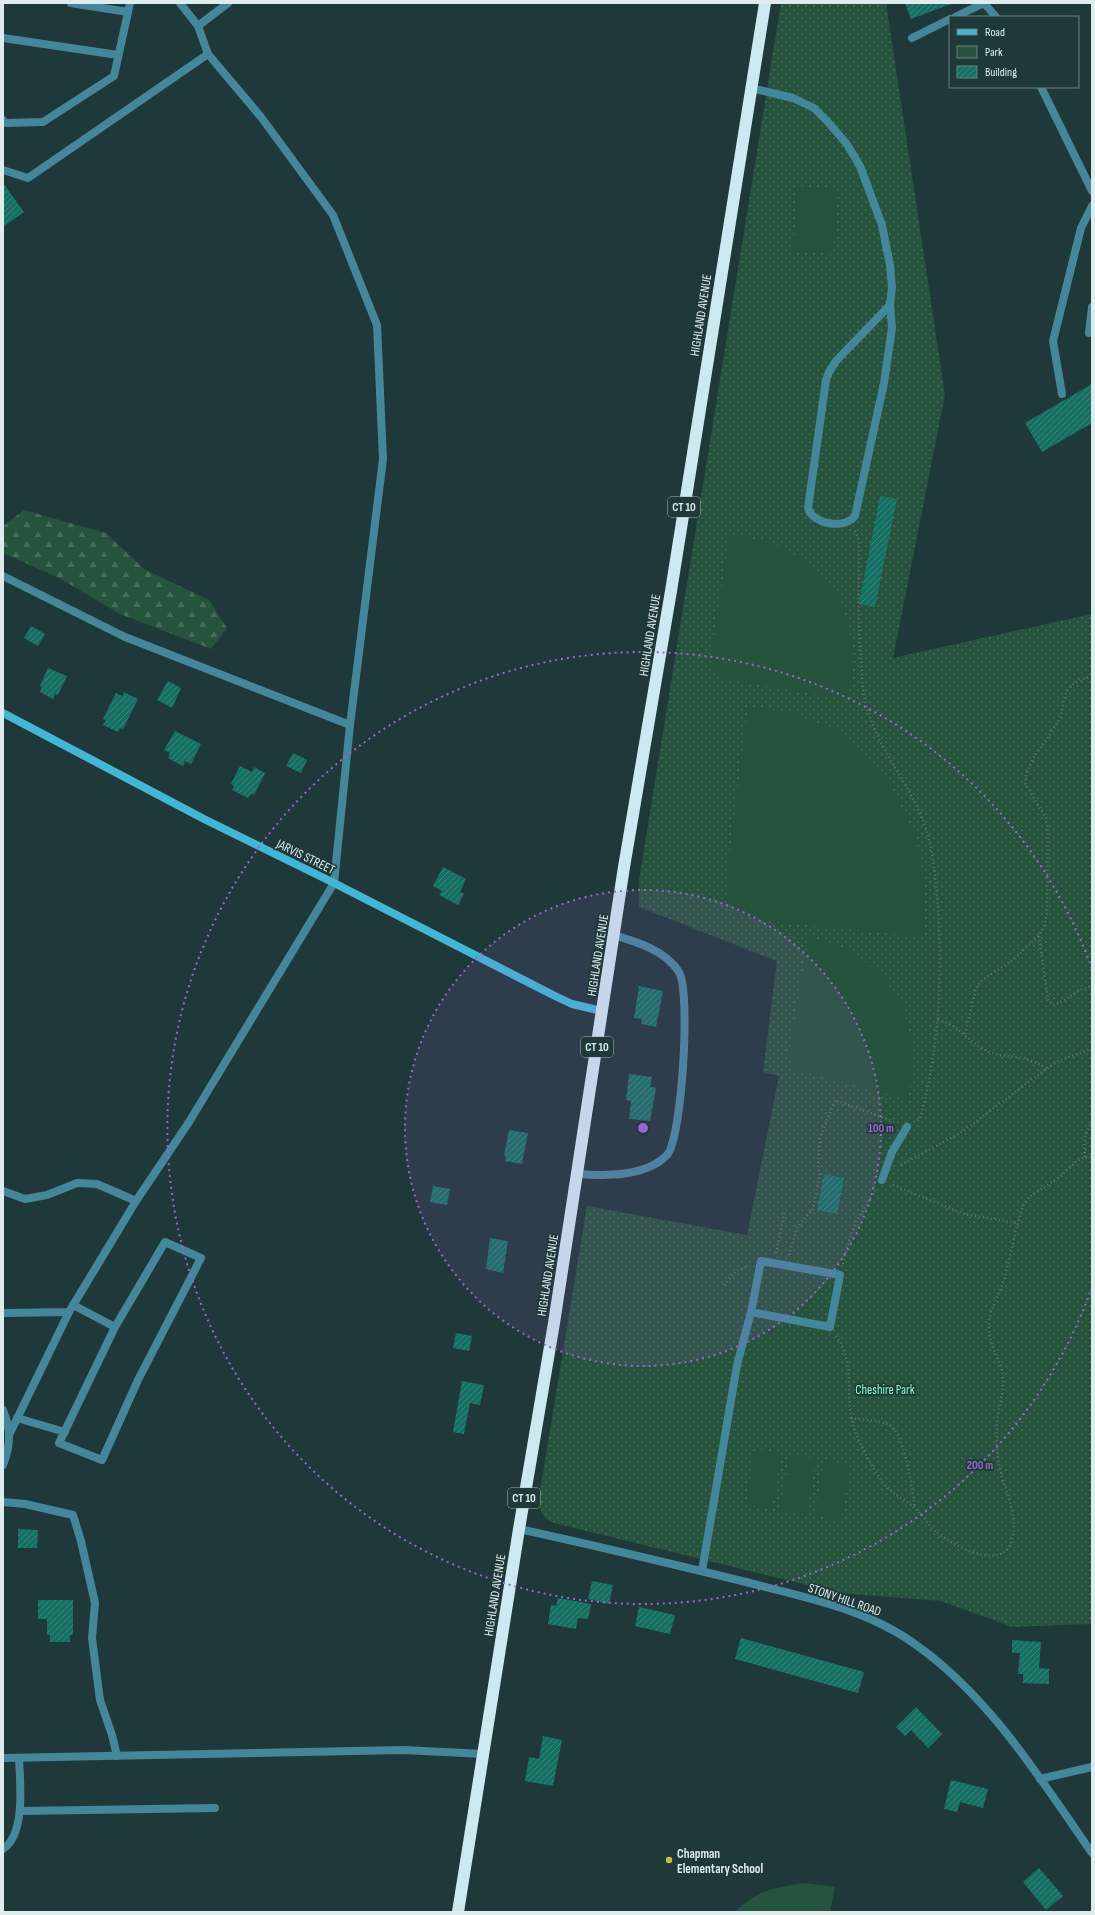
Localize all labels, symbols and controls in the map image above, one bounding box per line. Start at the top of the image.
legend [949,16,1079,88]
text: Road [985,25,1005,40]
text: Park [985,45,1003,60]
text: Building [985,65,1017,80]
street label: HIGHLAND AVENUE [687,273,715,357]
road number: CT 10 [668,497,700,517]
street label: HIGHLAND AVENUE [636,593,664,677]
street label: JARVIS STREET [273,835,337,878]
street label: HIGHLAND AVENUE [584,913,612,997]
road number: CT 10 [581,1037,613,1057]
centre of rings [636,1121,650,1135]
text: 100 m [868,1121,894,1136]
street label: HIGHLAND AVENUE [534,1233,562,1317]
park label: Cheshire Park [855,1382,915,1398]
text: 200 m [967,1458,993,1473]
road number: CT 10 [508,1488,540,1508]
street label: HIGHLAND AVENUE [481,1553,509,1637]
street label: STONY HILL ROAD [806,1580,883,1620]
place label: Chapman Elementary School [677,1846,764,1877]
marker: Chapman Elementary School [664,1855,674,1865]

